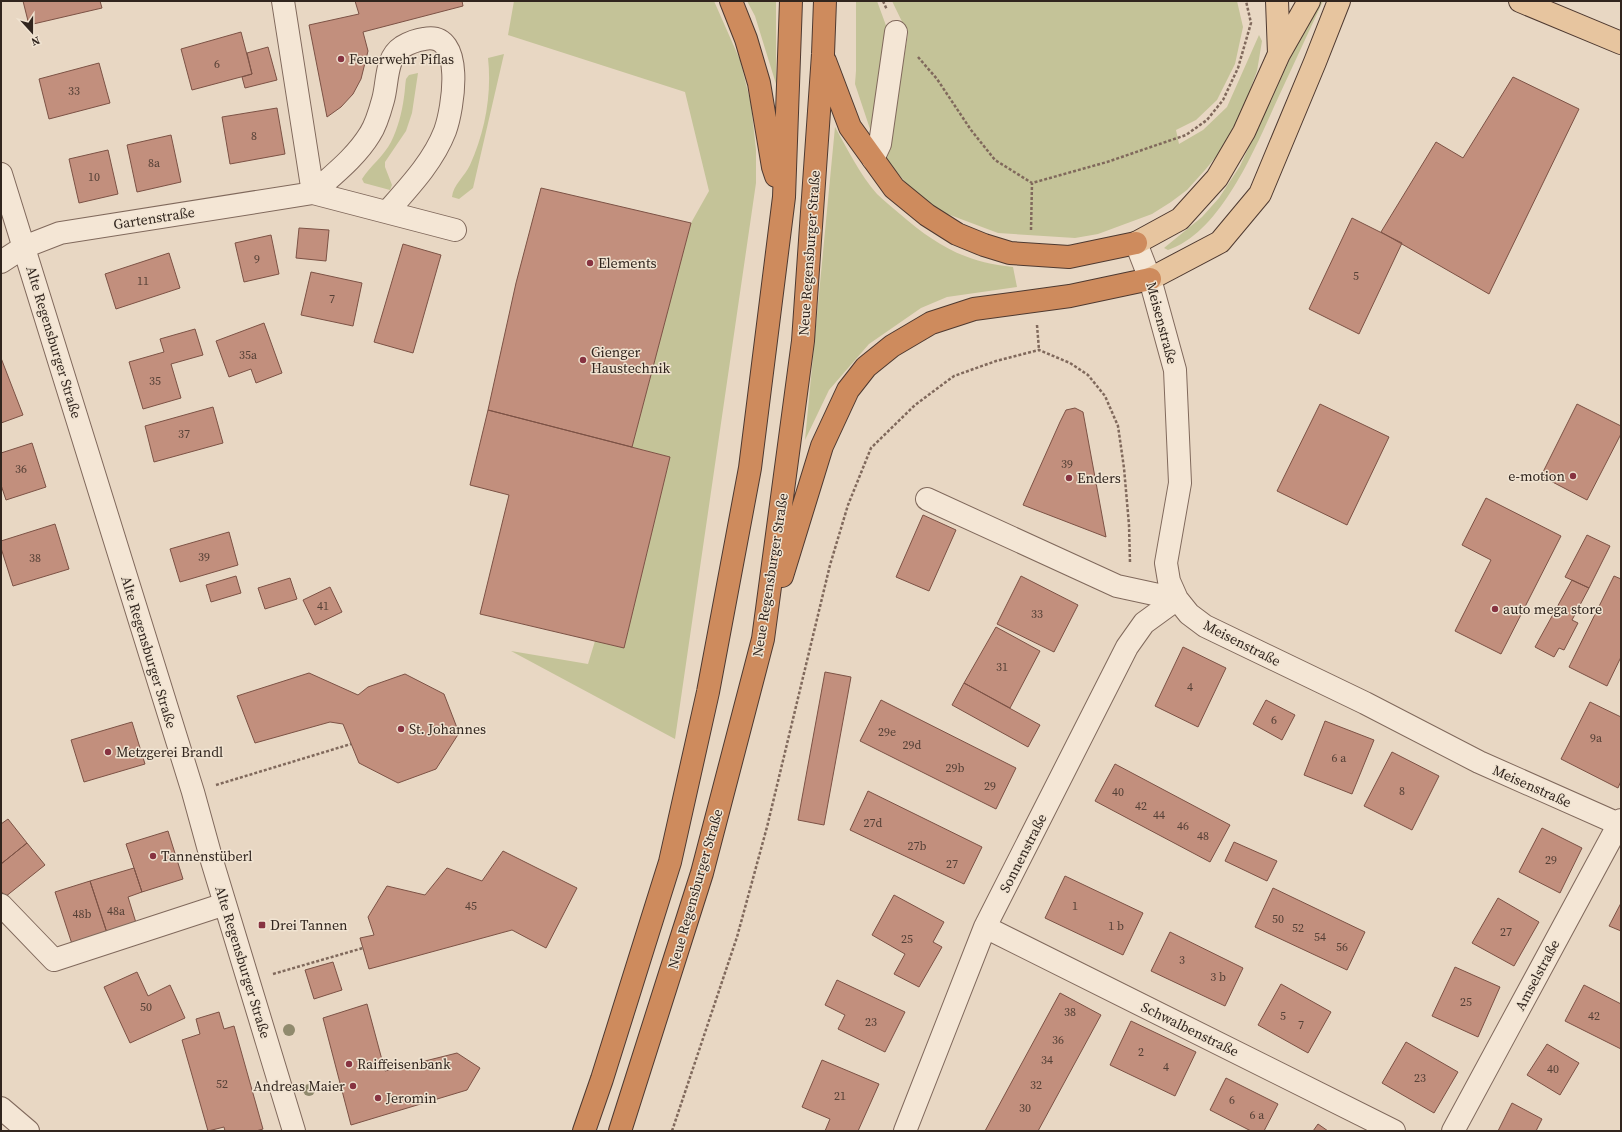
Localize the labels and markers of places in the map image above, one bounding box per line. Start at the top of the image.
place label: Feuerwehr Piflas [349,49,454,69]
marker: Feuerwehr Piflas [336,54,346,64]
place label: Elements [598,253,657,273]
marker: Elements [585,258,595,268]
place label: Gienger Haustechnik [591,342,671,378]
marker: Gienger Haustechnik [578,355,588,365]
place label: e-motion [1508,466,1566,486]
place label: Enders [1077,468,1121,488]
marker: e-motion [1568,471,1578,481]
marker: Enders [1064,473,1074,483]
place label: auto mega store [1503,599,1602,619]
marker: auto mega store [1490,604,1500,614]
place label: St. Johannes [409,719,486,739]
marker: St. Johannes [396,724,406,734]
place label: Metzgerei Brandl [116,742,223,762]
marker: Metzgerei Brandl [103,747,113,757]
place label: Tannenstüberl [161,846,252,866]
marker: Tannenstüberl [148,851,158,861]
place label: Drei Tannen [270,915,348,935]
marker: Drei Tannen [257,920,267,930]
place label: Raiffeisenbank [357,1054,451,1074]
marker: Raiffeisenbank [344,1059,354,1069]
place label: Andreas Maier [253,1076,345,1096]
marker: Andreas Maier [348,1081,358,1091]
place label: Jeromin [385,1088,437,1108]
marker: Jeromin [373,1093,383,1103]

